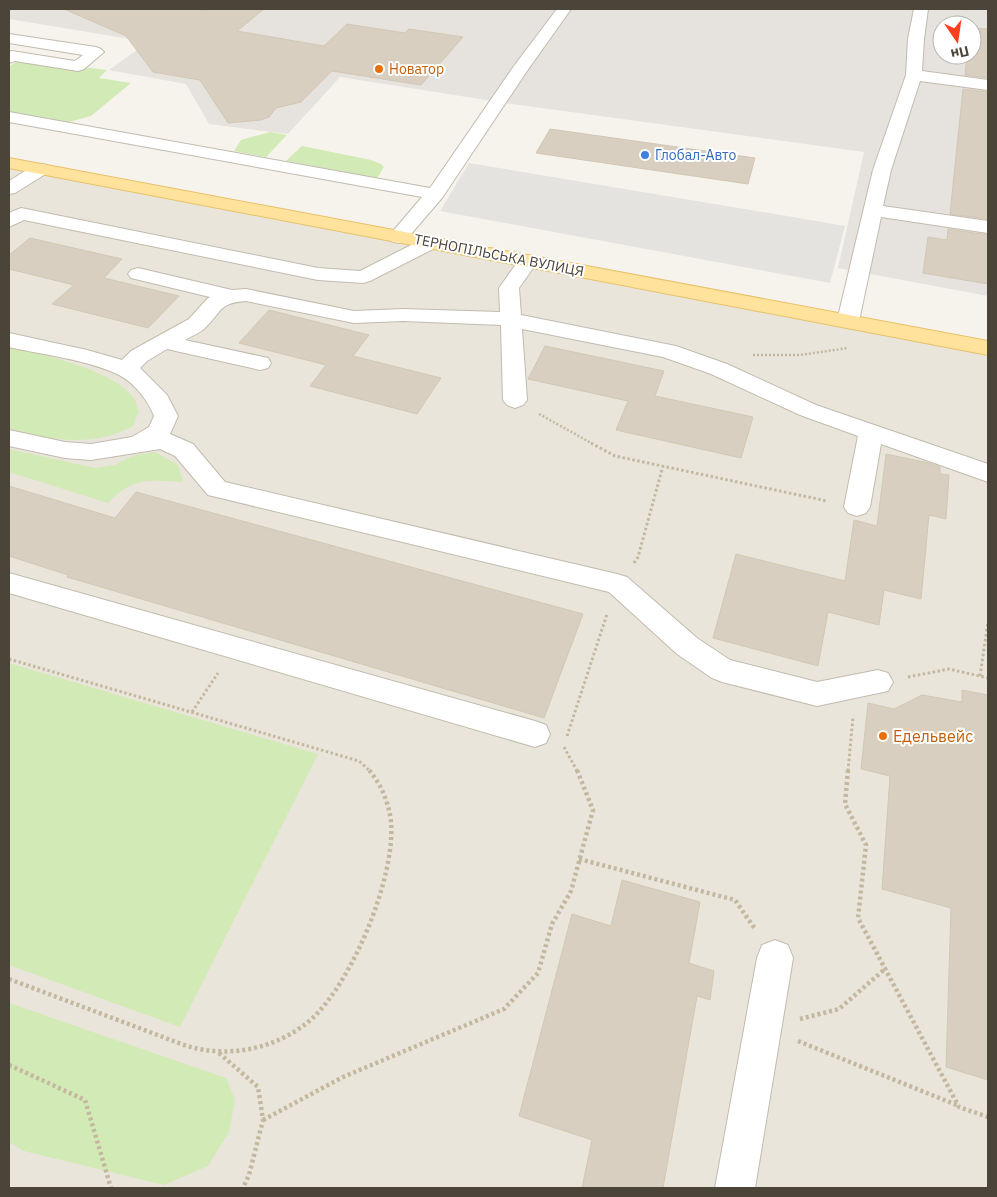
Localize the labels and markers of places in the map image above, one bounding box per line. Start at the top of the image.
place label: Новатор [389,60,444,78]
marker: Новатор [373,63,385,75]
place label: Глобал-Авто [655,146,737,164]
marker: Глобал-Авто [639,149,651,161]
place label: Едельвейс [893,726,973,746]
marker: Едельвейс [877,730,889,742]

